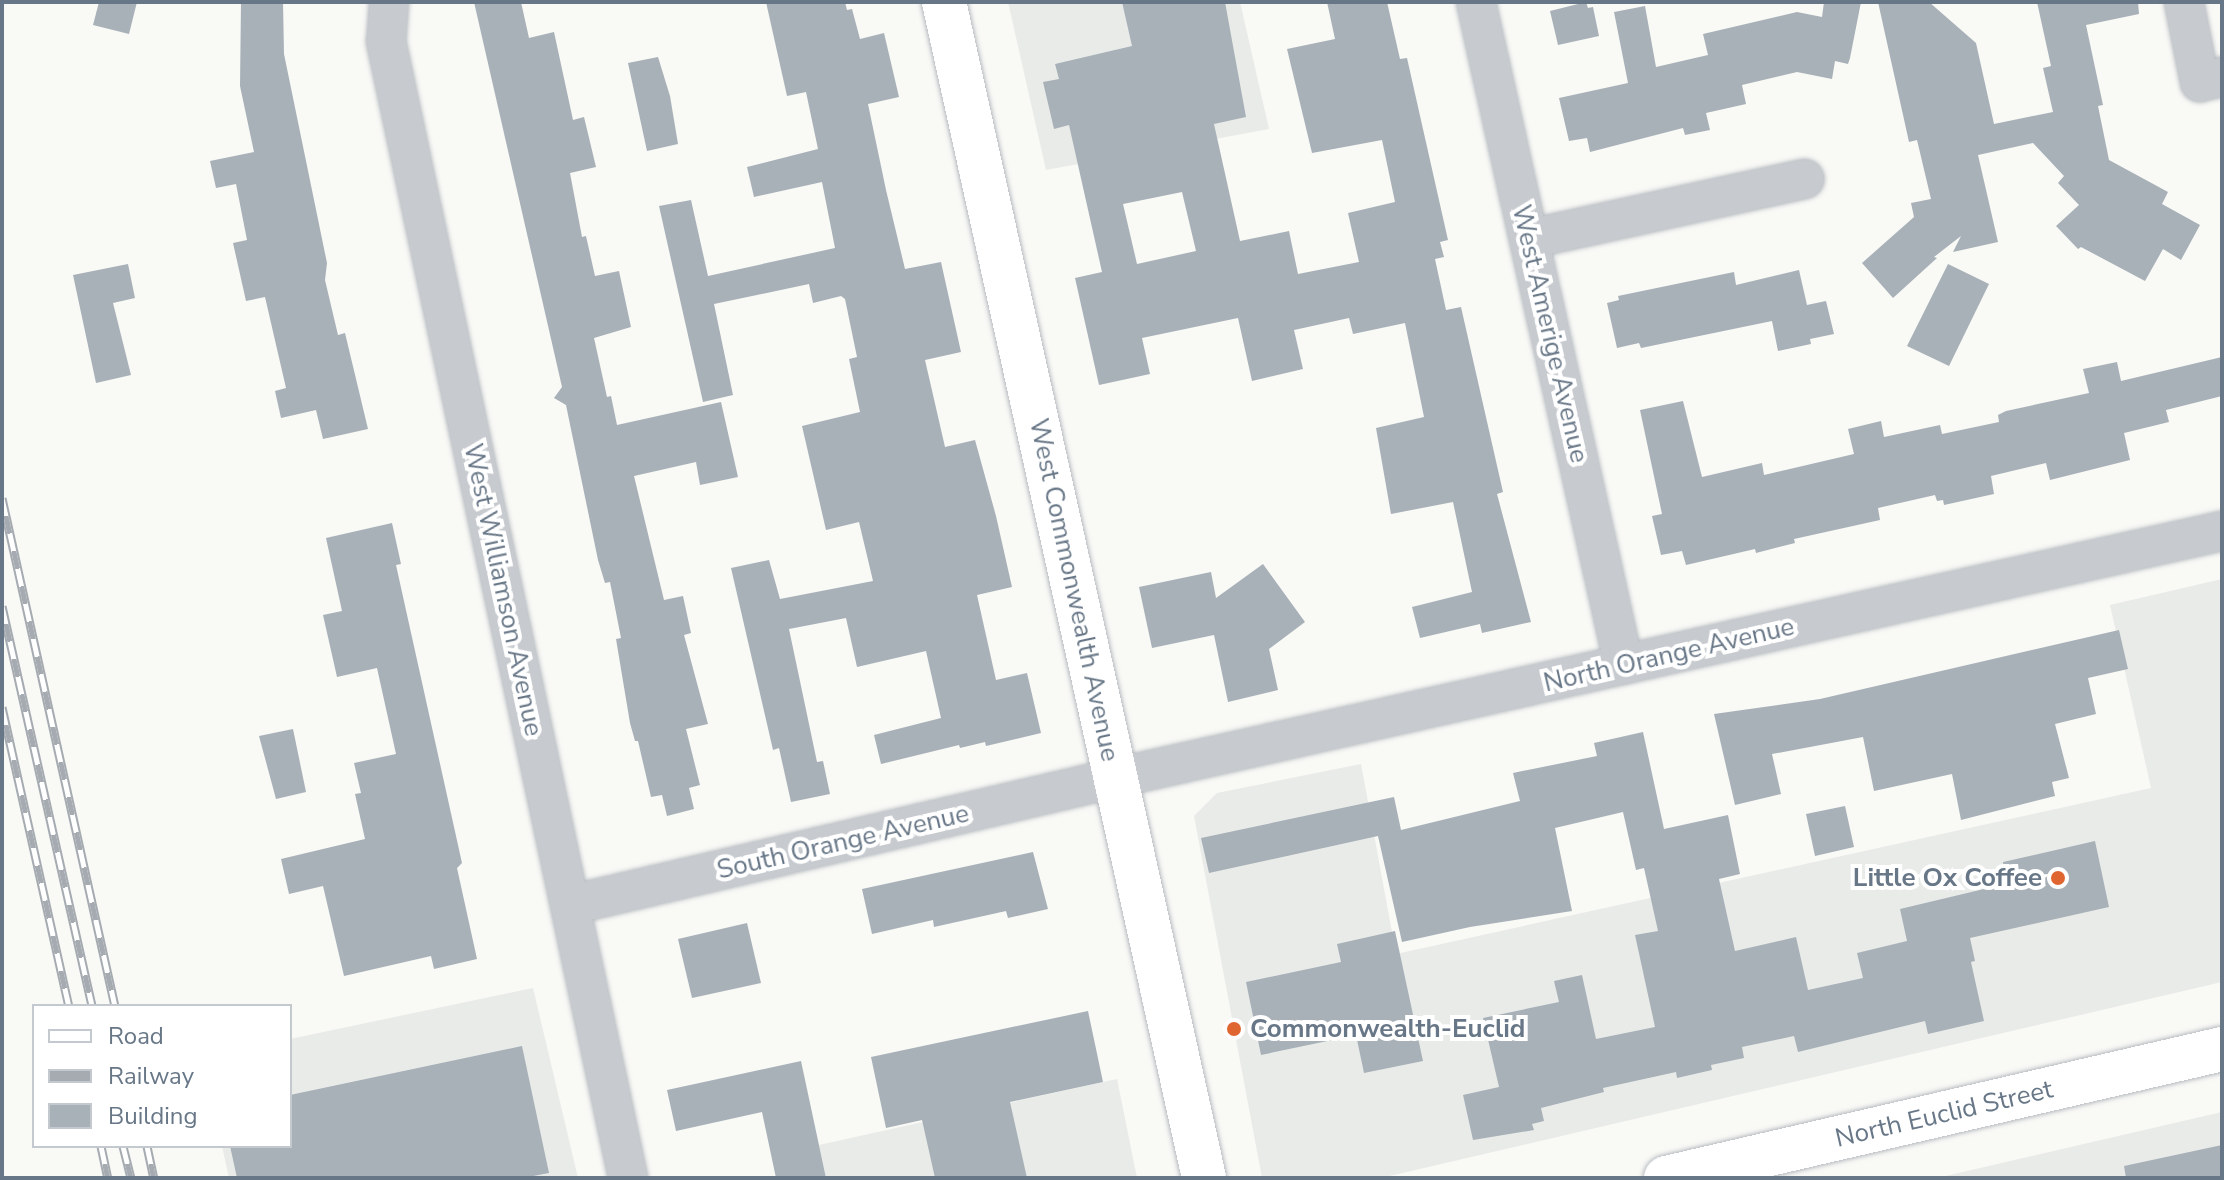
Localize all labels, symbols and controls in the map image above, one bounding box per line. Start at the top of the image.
street label: West Amerige Avenue [1505,202,1595,466]
street label: West Commonwealth Avenue [1022,416,1126,764]
street label: West Williamson Avenue [457,441,549,739]
street label: North Orange Avenue [1541,611,1797,699]
street label: South Orange Avenue [714,798,972,886]
place label: Little Ox Coffee [1853,862,2042,894]
marker: Little Ox Coffee [2049,869,2067,887]
legend [32,1004,292,1148]
place label: Commonwealth-Euclid [1250,1013,1525,1045]
text: Road [108,1020,164,1052]
marker: Commonwealth-Euclid [1225,1020,1243,1038]
text: Railway [108,1060,194,1092]
street label: North Euclid Street [1832,1074,2056,1154]
text: Building [108,1100,198,1132]

